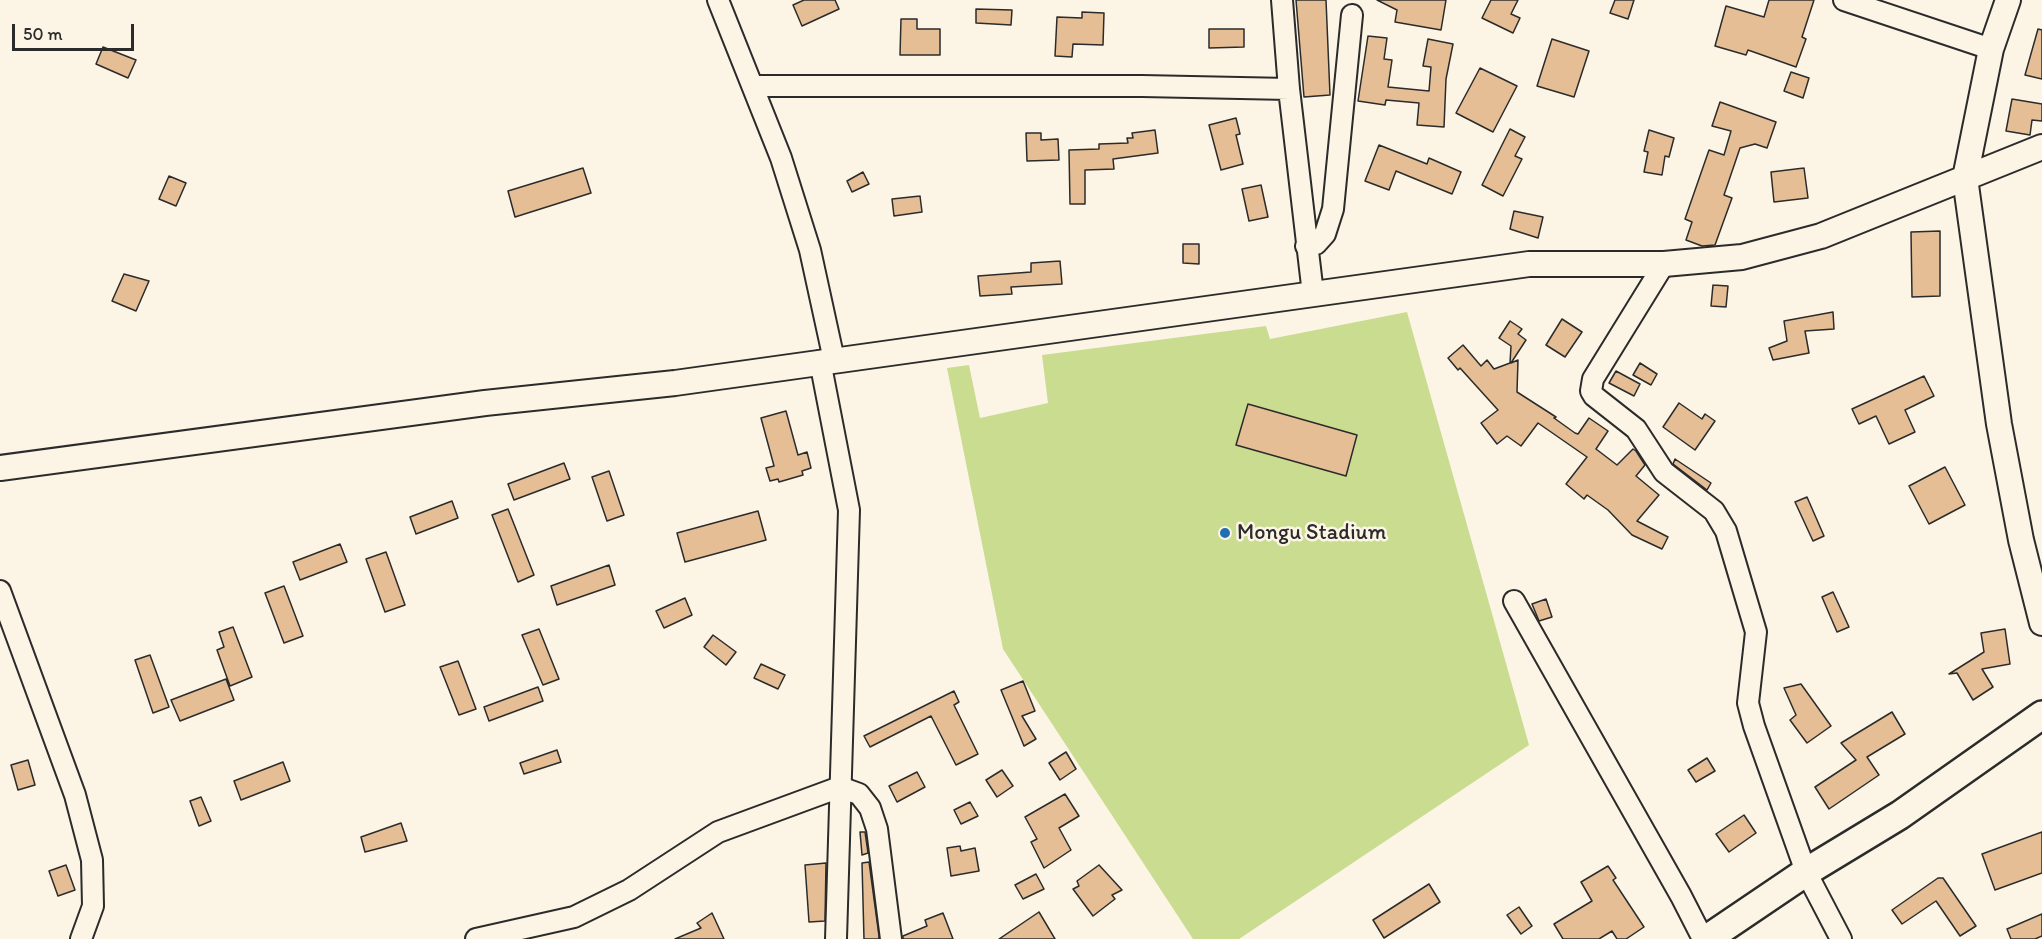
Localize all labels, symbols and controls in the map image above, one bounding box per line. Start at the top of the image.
scale bar [15,12,136,50]
text: 50 m [23,23,63,45]
place label: Mongu Stadium [1237,520,1386,546]
marker: Mongu Stadium [1218,526,1232,540]

